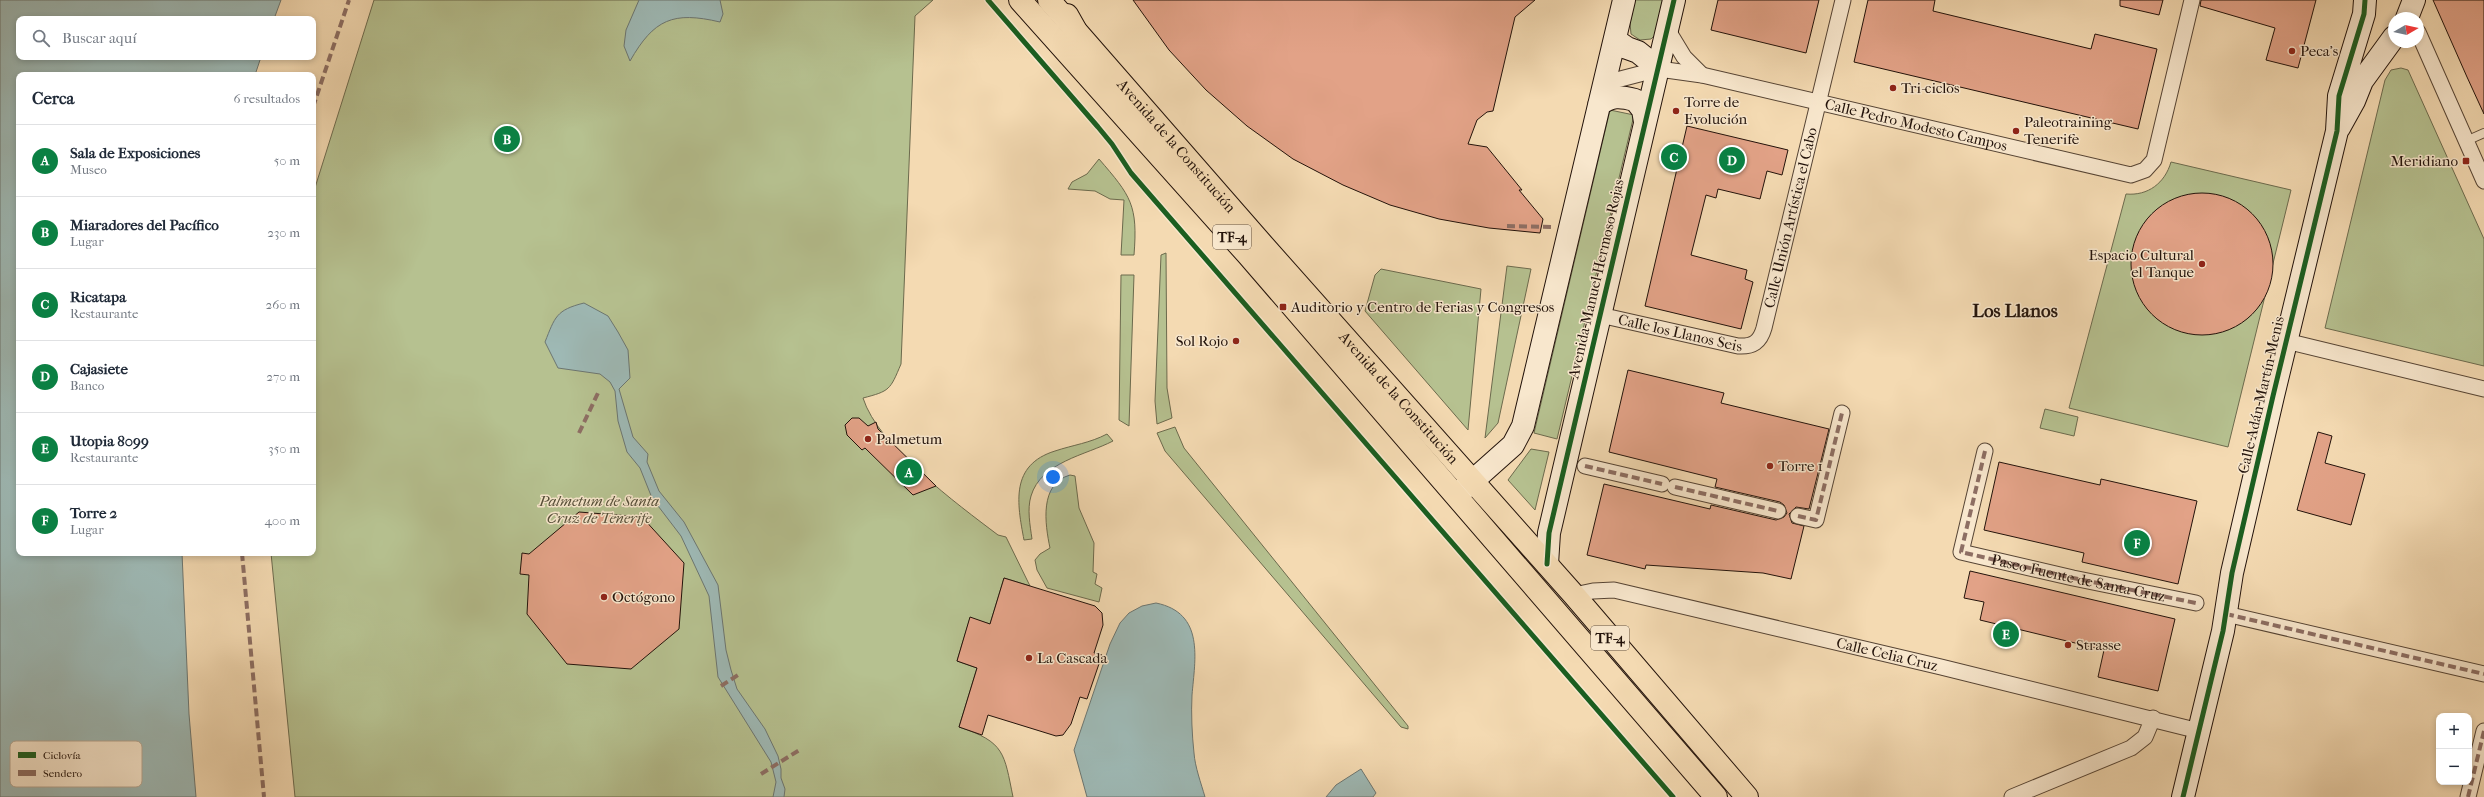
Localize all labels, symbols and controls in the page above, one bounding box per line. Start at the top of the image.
north arrow [2388,12,2424,48]
search box [16,16,316,60]
icon: search [30,27,52,49]
text: Buscar aquí [62,29,137,47]
place label: Peca's [2300,42,2339,60]
marker: Peca's [2287,46,2297,56]
street label: Avenida de la Constitución [1113,75,1240,217]
place label: Tri-ciclos [1901,79,1960,97]
marker: Tri-ciclos [1888,83,1898,93]
text: Cerca [32,88,74,108]
text: 6 resultados [233,91,300,106]
place label: Torre de Evolución [1684,93,1748,128]
street label: Calle Pedro Modesto Campos [1823,95,2009,155]
marker: Torre de Evolución [1671,106,1681,116]
place label: Paleotraining Tenerife [2024,113,2113,148]
pin: B [494,124,520,154]
street label: Calle Unión Artística el Cabo [1760,125,1821,310]
marker: Paleotraining Tenerife [2011,126,2021,136]
pin: C [1661,142,1687,172]
text: Sala de Exposiciones [70,144,200,162]
pin: D [1719,145,1745,175]
place label: Meridiano [2391,152,2458,170]
text: A [41,153,49,168]
text: 50 m [274,153,300,168]
marker: Meridiano [2461,156,2471,166]
text: Museo [70,162,107,177]
street label: Avenida Manuel Hermoso Rojas [1564,177,1628,381]
text: Miaradores del Pacífico [70,216,219,234]
text: B [41,225,49,240]
text: 230 m [267,225,300,240]
road number: TF-4 [1213,225,1251,249]
text: Lugar [70,234,104,249]
place label: Espacio Cultural el Tanque [2089,246,2195,281]
marker: Espacio Cultural el Tanque [2197,259,2207,269]
text: Ricatapa [70,288,126,306]
text: C [41,297,49,312]
text: 260 m [266,297,300,312]
place label: Auditorio y Centro de Ferias y Congresos [1290,298,1555,316]
district label: Los Llanos [1972,300,2058,322]
marker: Auditorio y Centro de Ferias y Congresos [1278,302,1288,312]
text: Restaurante [70,306,139,321]
street label: Calle los Llanos Seis [1616,310,1743,355]
street label: Calle Adán Martín Menis [2234,314,2288,476]
street label: Avenida de la Constitución [1335,327,1463,468]
place label: Sol Rojo [1176,332,1228,350]
marker: Sol Rojo [1231,336,1241,346]
text: Cajasiete [70,360,128,378]
text: D [40,369,50,384]
text: 270 m [266,369,300,384]
text: Banco [70,378,104,393]
place label: Palmetum [876,430,943,448]
text: Utopia 8099 [70,432,149,450]
marker: Palmetum [863,434,873,444]
text: E [41,441,49,456]
text: 350 m [268,441,300,456]
text: Restaurante [70,450,139,465]
pin: A [896,457,922,487]
place label: Torre 1 [1778,457,1823,475]
marker: Torre 1 [1765,461,1775,471]
your location [1043,467,1063,487]
park label: Palmetum de Santa Cruz de Tenerife [538,492,659,527]
text: Torre 2 [70,504,117,522]
text: F [42,513,48,528]
text: 400 m [264,513,300,528]
text: Lugar [70,522,104,537]
pin: F [2124,528,2150,558]
street label: Paseo Fuente de Santa Cruz [1990,550,2167,606]
place label: Octógono [612,588,676,606]
marker: Octógono [599,592,609,602]
pin: E [1993,619,2019,649]
road number: TF-4 [1591,626,1629,650]
street label: Calle Celia Cruz [1835,634,1940,675]
place label: Strasse [2076,636,2121,654]
marker: Strasse [2063,640,2073,650]
place label: La Cascada [1037,649,1109,667]
marker: La Cascada [1024,653,1034,663]
map controls [2436,713,2472,785]
button: + [2436,713,2472,749]
legend [10,741,142,787]
text: Ciclovía [43,749,81,762]
button: − [2436,749,2472,785]
text: Sendero [43,767,82,780]

